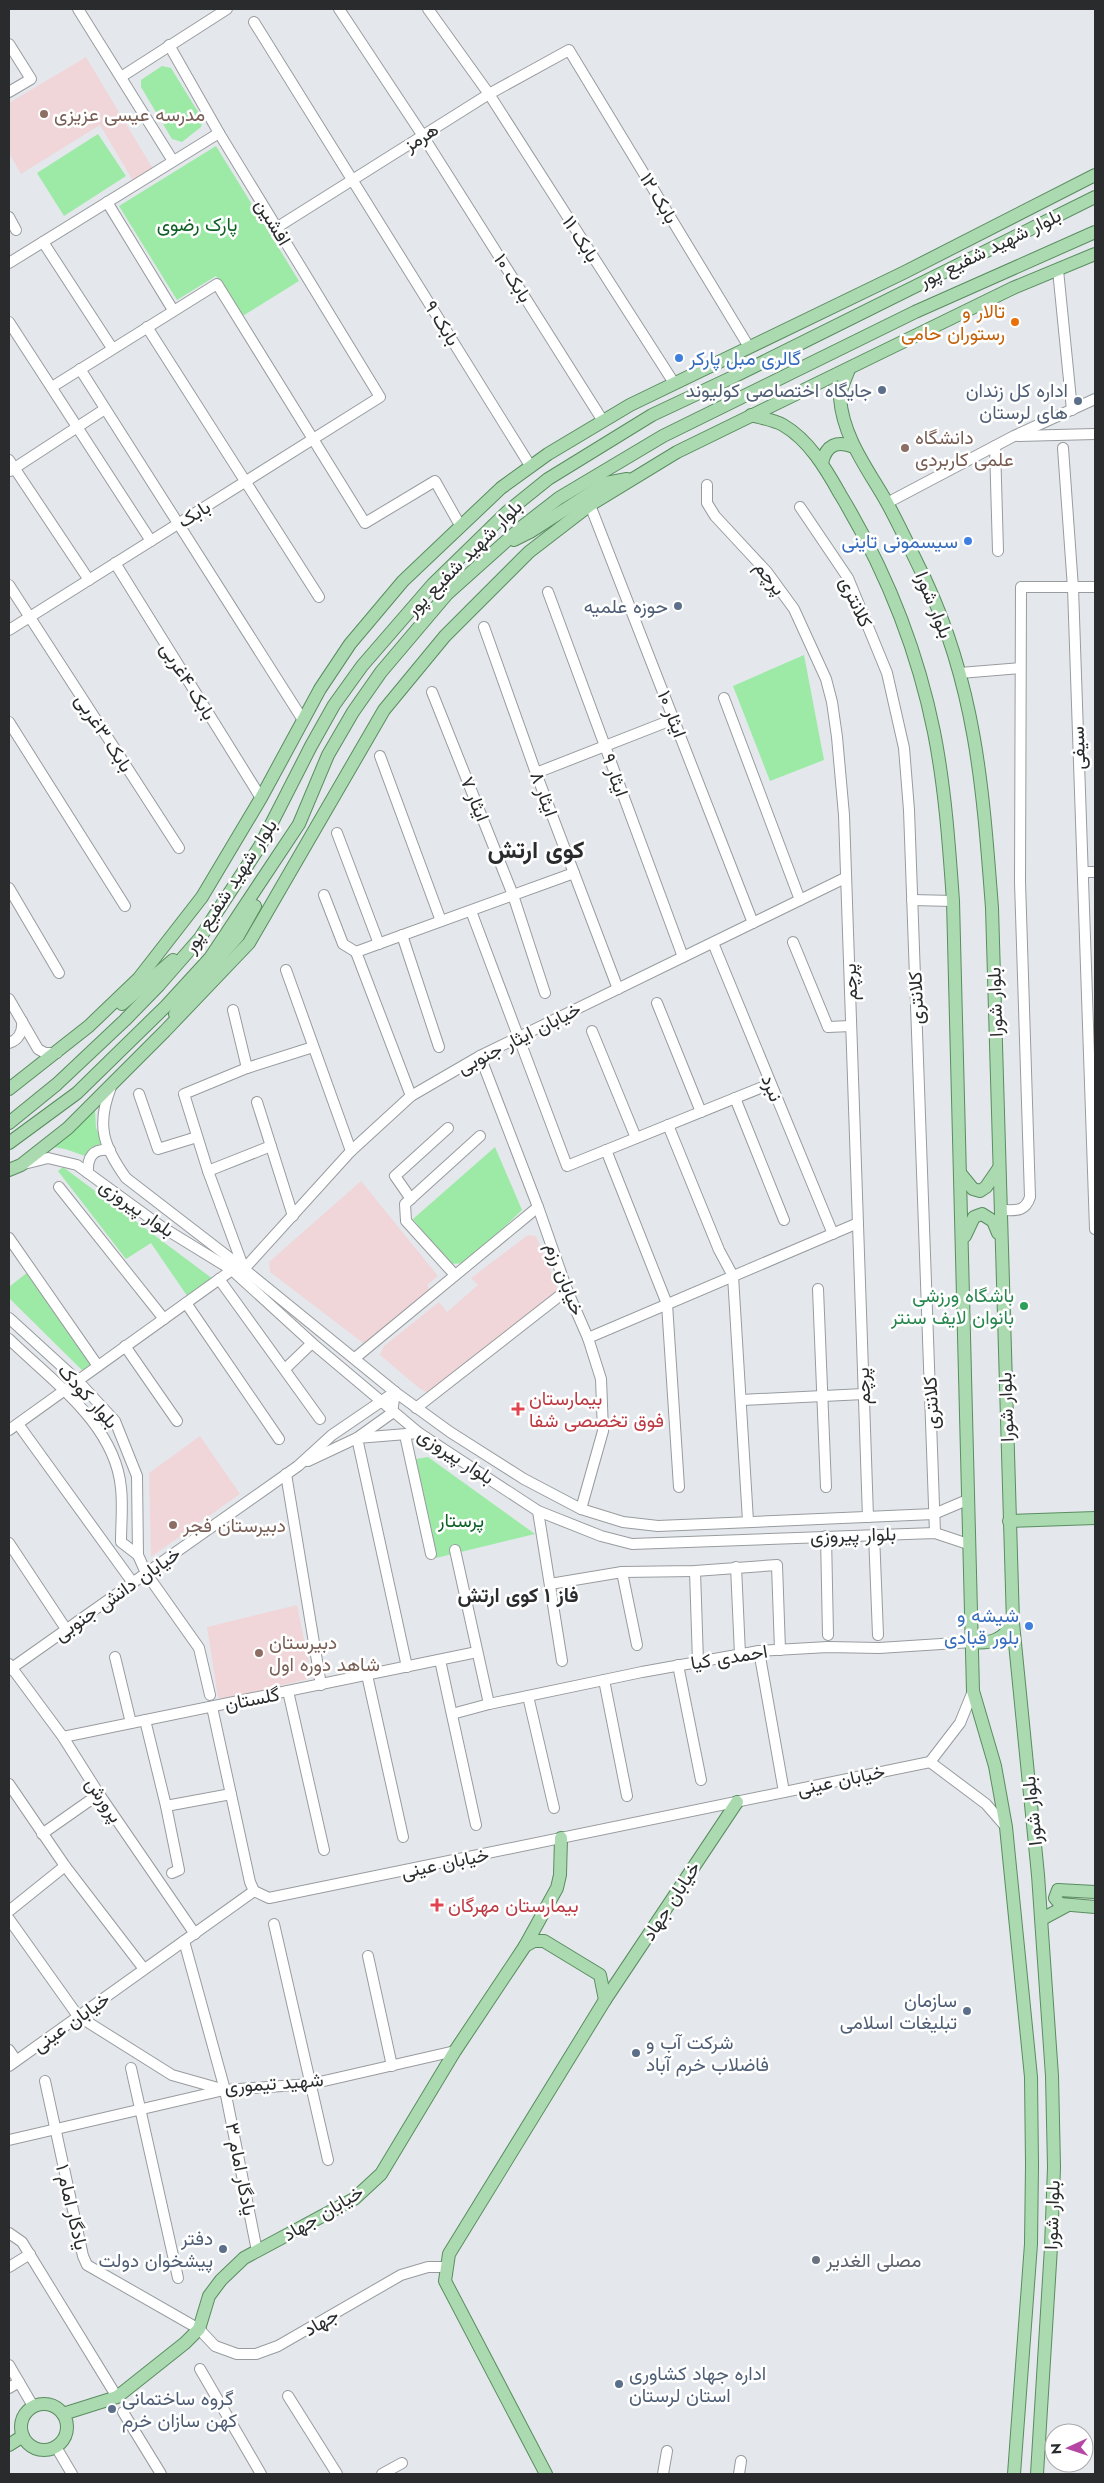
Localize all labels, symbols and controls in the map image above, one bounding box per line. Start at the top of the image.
place label: مدرسه عیسی عزیزی [54,101,205,128]
marker: مدرسه عیسی عزیزی [38,108,50,120]
street label: هرمز [398,116,444,159]
street label: بابک ۱۲ [633,167,685,229]
street label: افشین [248,193,298,251]
street label: بلوار شهید شفیع پور [913,202,1066,295]
street label: بابک ۱۱ [556,210,606,268]
park label: پارک رضوی [157,211,237,238]
street label: بابک ۱۰ [487,248,539,308]
street label: بابک ۹ [418,295,466,351]
place label: تالار و رستوران حامی [901,298,1005,347]
marker: تالار و رستوران حامی [1009,316,1021,328]
place label: گالری مبل پارکر [688,345,801,372]
marker: گالری مبل پارکر [673,352,685,364]
place label: جایگاه اختصاصی کولیوند [686,377,872,404]
place label: اداره کل زندان های لرستان [966,377,1068,426]
marker: جایگاه اختصاصی کولیوند [876,384,888,396]
marker: اداره کل زندان های لرستان [1072,395,1084,407]
place label: دانشگاه علمی کاربردی [915,424,1014,473]
marker: دانشگاه علمی کاربردی [899,442,911,454]
street label: بابک [172,494,216,534]
street label: بلوار شهید شفیع پور [399,494,528,623]
place label: سیسمونی تاینی [841,528,958,555]
marker: سیسمونی تاینی [962,535,974,547]
street label: پرچم [748,555,792,601]
street label: بلوار شورا [908,568,960,642]
street label: کلانتری [833,572,879,632]
place label: حوزه علمیه [584,593,668,620]
marker: حوزه علمیه [672,600,684,612]
street label: بابک ۴غربی [153,637,223,725]
street label: ایثار ۱۰ [651,687,693,741]
street label: بابک ۳غربی [69,688,139,778]
street label: سیفی [1064,726,1092,770]
street label: ایثار ۹ [595,750,635,800]
street label: ایثار ۸ [523,768,565,820]
street label: ایثار ۷ [454,773,496,825]
street label: بلوار شهید شفیع پور [176,814,284,959]
district label: کوی ارتش [487,832,585,867]
street label: پرچم [836,963,864,1001]
street label: بلوار شورا [980,967,1010,1037]
street label: کلانتری [902,971,930,1025]
street label: خیابان ایثار جنوبی [452,995,586,1081]
street label: نبرد [754,1070,790,1106]
street label: بلوار پیروزی [94,1172,180,1244]
street label: خیابان رزم [539,1239,591,1319]
place label: باشگاه ورزشی بانوان لایف سنتر [890,1282,1014,1331]
marker: باشگاه ورزشی بانوان لایف سنتر [1018,1300,1030,1312]
street label: بلوار کودک [52,1358,124,1434]
street label: پرچم [849,1367,877,1405]
street label: بلوار شورا [991,1372,1021,1442]
street label: کلانتری [917,1376,945,1430]
place label: بیمارستان فوق تخصصی شفا [529,1385,664,1434]
marker: بیمارستان فوق تخصصی شفا [511,1402,525,1416]
street label: بلوار پیروزی [412,1421,500,1491]
park label: پرستار [437,1507,484,1534]
place label: دبیرستان فجر [182,1512,286,1539]
marker: دبیرستان فجر [167,1519,179,1531]
street label: بلوار پیروزی [809,1520,897,1550]
street label: خیابان دانش جنوبی [48,1540,186,1648]
district label: فاز ۱ کوی ارتش [457,1581,579,1610]
place label: شیشه و بلور قبادی [944,1602,1019,1651]
marker: شیشه و بلور قبادی [1023,1620,1035,1632]
place label: دبیرستان شاهد دوره اول [269,1629,380,1678]
street label: احمدی کیا [689,1638,769,1676]
marker: دبیرستان شاهد دوره اول [253,1647,265,1659]
street label: گلستان [222,1680,282,1718]
street label: خیابان عینی [795,1758,887,1802]
street label: پرورش [79,1772,129,1828]
street label: بلوار شورا [1015,1775,1049,1847]
street label: خیابان عینی [399,1841,491,1885]
street label: خیابان جهاد [635,1856,707,1946]
place label: بیمارستان مهرگان [448,1892,579,1919]
marker: بیمارستان مهرگان [430,1898,444,1912]
street label: خیابان عینی [27,1985,115,2059]
place label: سازمان تبلیغات اسلامی [840,1987,957,2036]
marker: سازمان تبلیغات اسلامی [961,2005,973,2017]
place label: شرکت آب و فاضلاب خرم آباد [646,2029,769,2078]
marker: شرکت آب و فاضلاب خرم آباد [630,2047,642,2059]
street label: شهید تیموری [224,2066,324,2100]
street label: یادگار امام ۳ [219,2120,263,2218]
street label: یادگار امام ۱ [49,2161,95,2253]
street label: خیابان جهاد [277,2178,369,2248]
street label: بلوار شورا [1037,2180,1067,2250]
place label: دفتر پیشخوان دولت [98,2225,213,2274]
marker: دفتر پیشخوان دولت [217,2243,229,2255]
place label: مصلی الغدیر [825,2247,921,2274]
marker: مصلی الغدیر [810,2254,822,2266]
street label: جهاد [299,2301,343,2343]
place label: اداره جهاد کشاوری استان لرستان [629,2360,766,2409]
marker: اداره جهاد کشاوری استان لرستان [613,2378,625,2390]
place label: گروه ساختمانی کهن سازان خرم [122,2385,237,2434]
marker: گروه ساختمانی کهن سازان خرم [106,2403,118,2415]
north arrow [1044,2423,1094,2473]
text: N [1046,2443,1066,2455]

